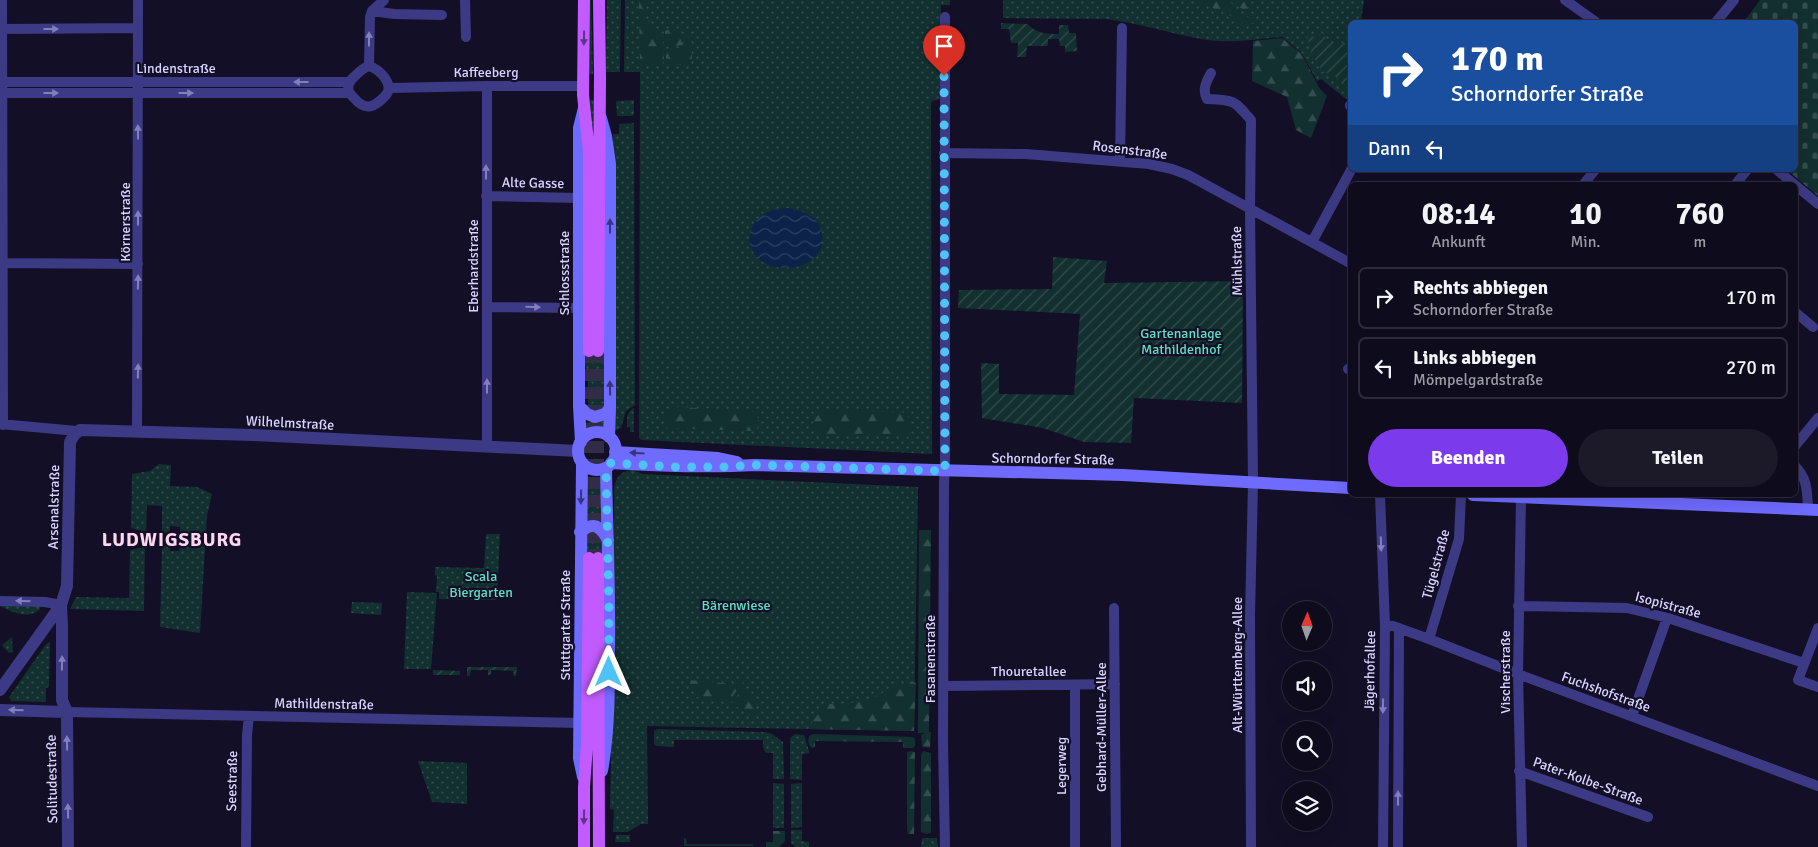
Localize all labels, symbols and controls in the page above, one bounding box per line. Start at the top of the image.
one-way arrow [43,25,59,33]
pin [923,25,965,76]
one-way arrow [365,30,373,46]
one-way arrow [579,31,587,47]
icon: arrive [930,32,958,60]
text: 170 m [1451,37,1544,80]
icon: right [1368,40,1433,105]
street label: Lindenstraße [136,60,216,77]
street label: Kaffeeberg [453,64,519,81]
one-way arrow [292,78,308,86]
text: Schorndorfer Straße [1451,80,1644,107]
one-way arrow [43,89,59,97]
one-way arrow [178,89,194,97]
one-way arrow [134,124,142,140]
icon: left [1421,135,1449,163]
street label: Rosenstraße [1092,137,1168,163]
text: Dann [1368,137,1411,161]
one-way arrow [482,163,490,179]
street label: Alte Gasse [502,174,564,192]
street label: Körnerstraße [117,182,134,262]
text: 08:14 [1422,196,1495,233]
text: 10 [1569,196,1602,233]
text: 760 [1676,196,1724,233]
one-way arrow [134,210,142,226]
one-way arrow [606,218,614,234]
street label: Eberhardstraße [465,219,482,313]
street label: Mühlstraße [1228,226,1246,296]
street label: Schlossstraße [556,231,573,315]
text: Ankunft [1432,232,1486,252]
text: Min. [1570,232,1601,252]
text: m [1693,232,1706,252]
one-way arrow [135,274,143,290]
text: Rechts abbiegen [1413,276,1548,300]
icon: right [1370,284,1398,312]
text: 170 m [1726,286,1776,310]
text: Schorndorfer Straße [1413,300,1553,320]
one-way arrow [525,303,541,311]
park label: Gartenanlage Mathildenhof [1140,325,1222,358]
text: Links abbiegen [1413,346,1536,370]
icon: left [1370,354,1398,382]
text: 270 m [1726,356,1776,380]
one-way arrow [134,363,142,379]
text: Mömpelgardstraße [1413,370,1543,390]
one-way arrow [483,378,491,394]
one-way arrow [606,380,614,396]
street label: Wilhelmstraße [245,412,335,434]
button: Beenden [1368,429,1568,487]
button: Teilen [1578,429,1778,487]
one-way arrow [628,449,644,457]
street label: Schorndorfer Straße [991,449,1115,469]
street label: Arsenalstraße [45,465,63,549]
one-way arrow [577,490,585,506]
street label: Tügelstraße [1419,527,1453,601]
district label: LUDWIGSBURG [102,528,242,552]
one-way arrow [1378,536,1386,552]
park label: Scala Biergarten [449,568,513,601]
street label: Stuttgarter Straße [557,570,574,680]
street label: Isopistraße [1633,588,1703,622]
one-way arrow [14,597,30,605]
park label: Bärenwiese [701,597,771,614]
street label: Alt-Württemberg-Allee [1229,597,1246,733]
north arrow [1282,601,1332,651]
map controls [1282,601,1332,831]
street label: Fasanenstraße [922,615,939,703]
street label: Jägerhofallee [1361,630,1379,712]
street label: Vischerstraße [1497,630,1514,714]
position arrow [582,645,634,697]
one-way arrow [58,655,66,671]
button: sound [1282,661,1332,711]
street label: Gebhard-Müller-Allee [1093,662,1110,792]
street label: Thouretallee [991,663,1067,680]
street label: Fuchshofstraße [1559,668,1653,716]
street label: Mathildenstraße [274,695,374,713]
one-way arrow [1379,698,1387,714]
one-way arrow [8,706,24,714]
button: search [1282,721,1332,771]
street label: Solitudestraße [43,734,61,824]
one-way arrow [63,735,71,751]
street label: Legerweg [1053,737,1070,795]
street label: Seestraße [223,750,241,812]
street label: Pater-Kolbe-Straße [1531,753,1645,809]
button: layers [1282,781,1332,831]
one-way arrow [1394,790,1402,806]
one-way arrow [64,803,72,819]
one-way arrow [580,809,588,825]

